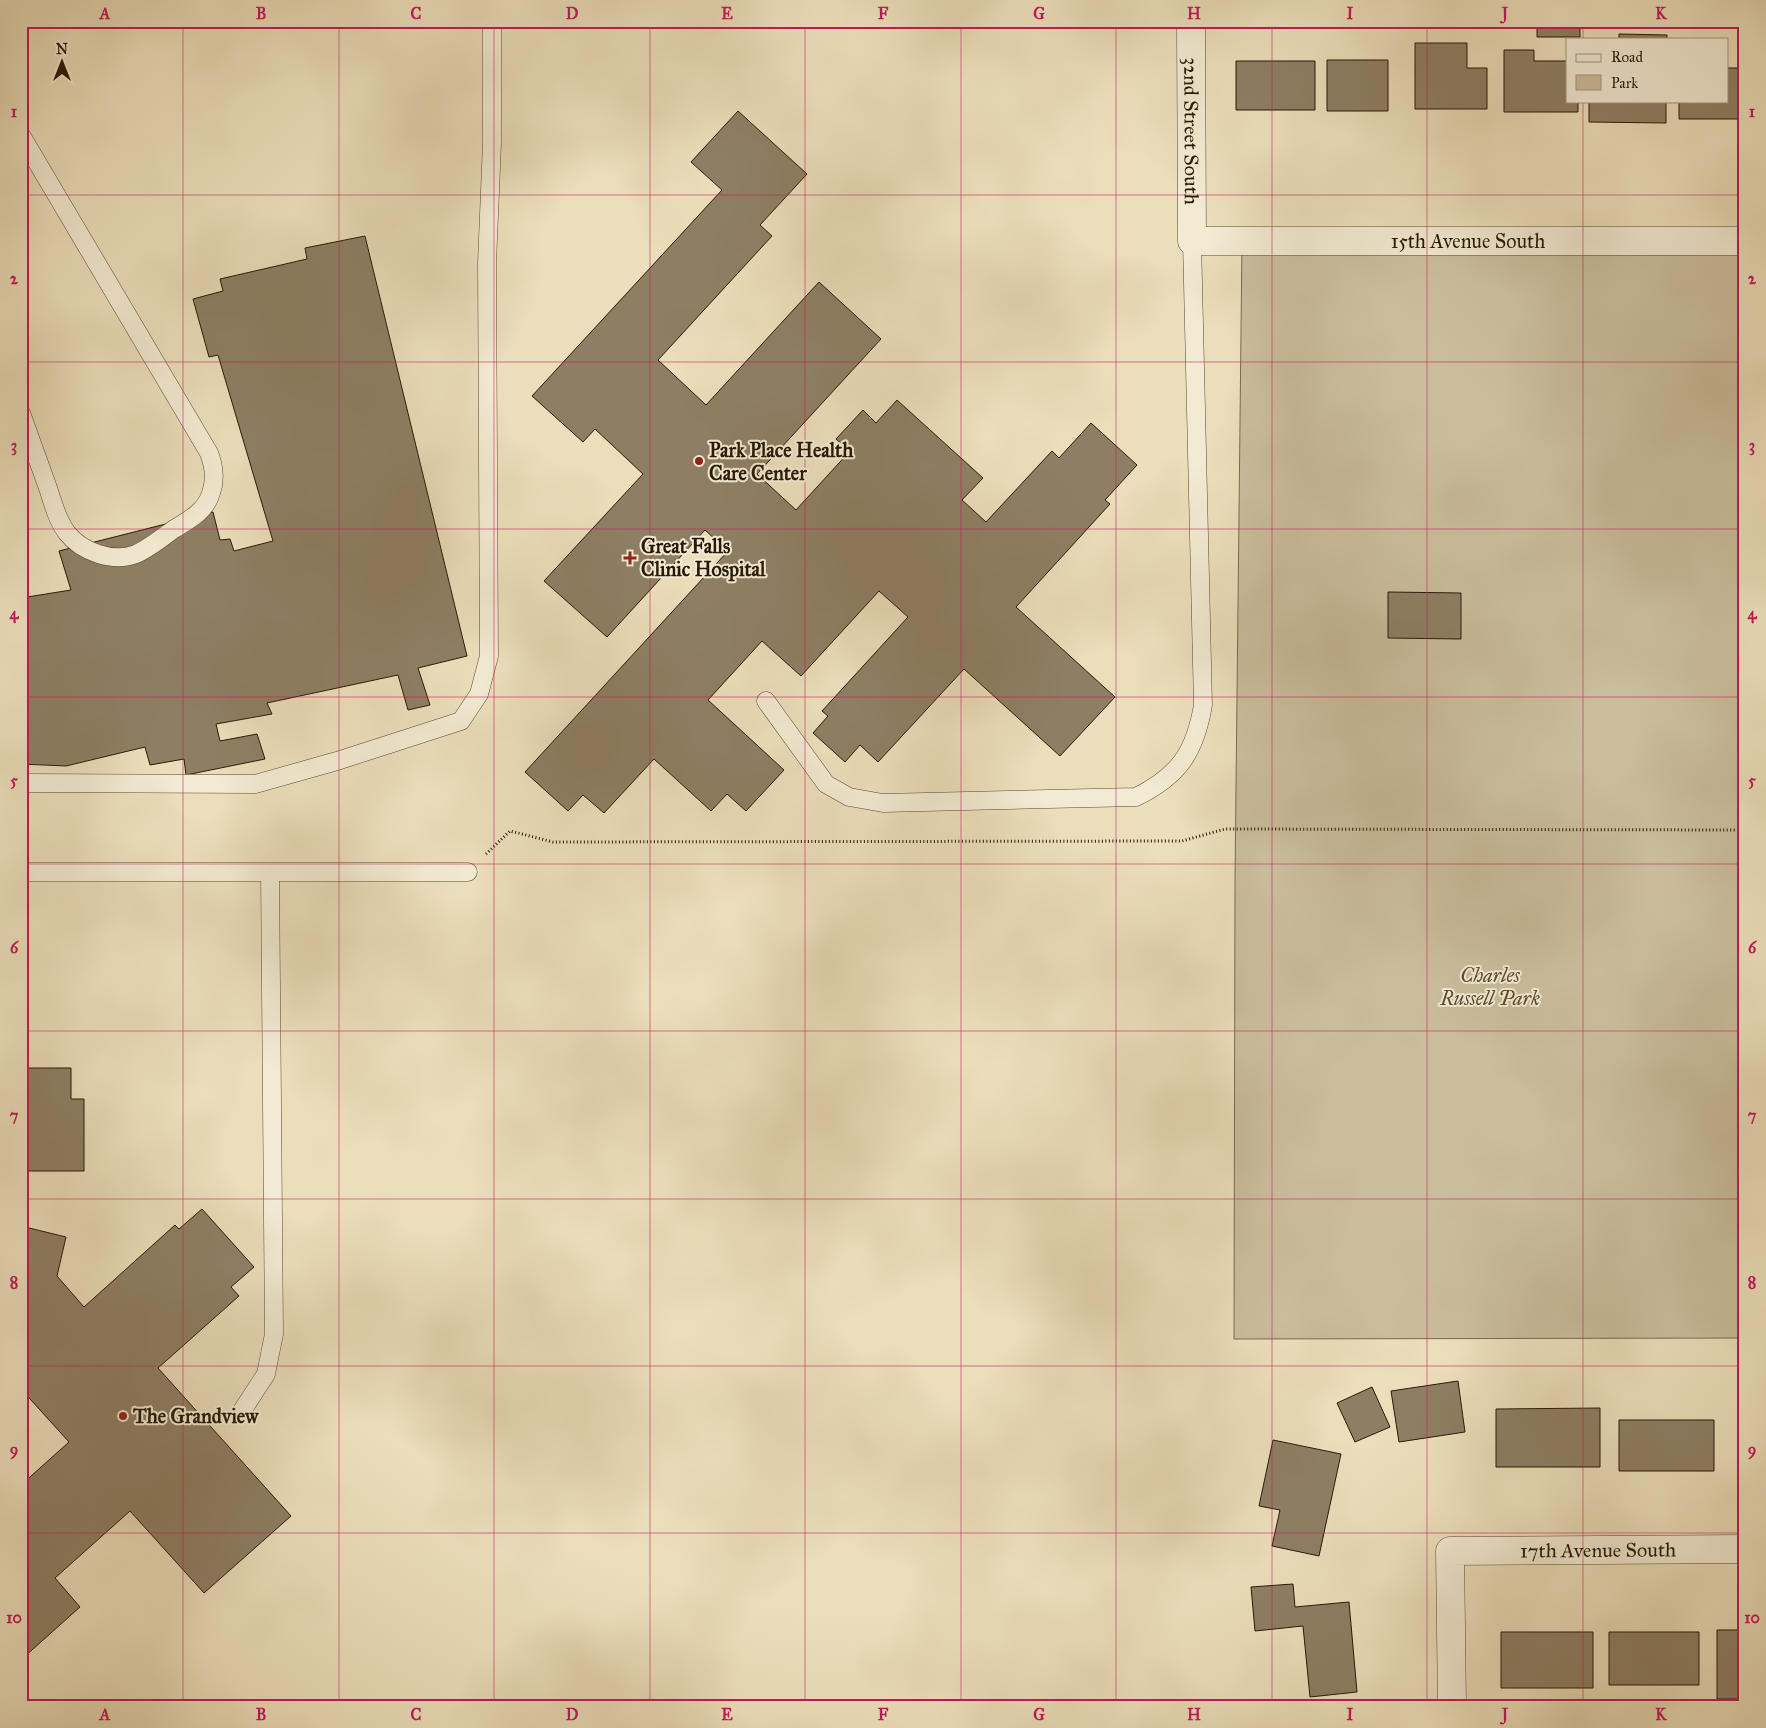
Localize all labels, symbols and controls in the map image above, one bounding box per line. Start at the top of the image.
text: A [99,4,111,23]
text: B [256,4,266,23]
text: C [411,4,422,23]
text: D [566,4,579,23]
text: E [721,4,733,23]
text: F [878,4,889,23]
text: G [1033,4,1045,23]
text: H [1187,4,1201,23]
text: I [1347,4,1354,23]
text: J [1500,4,1509,24]
text: K [1655,4,1667,23]
north arrow [38,38,88,88]
legend [1566,38,1728,102]
text: N [56,41,68,58]
text: Road [1611,48,1643,66]
street label: 32nd Street South [1179,57,1204,205]
text: Park [1611,74,1638,92]
text: 1 [11,102,18,121]
text: 1 [1749,102,1756,121]
street label: 15th Avenue South [1391,229,1545,253]
text: 2 [10,269,19,288]
text: 2 [1748,269,1757,288]
text: 3 [11,436,17,456]
text: 3 [1749,436,1755,456]
place label: Park Place Health Care Center [709,438,854,485]
marker: Park Place Health Care Center [693,455,705,467]
place label: Great Falls Clinic Hospital [641,534,766,582]
marker: Great Falls Clinic Hospital [623,551,637,565]
text: 4 [10,604,20,624]
text: 4 [1748,604,1758,624]
text: 5 [10,771,18,790]
text: 5 [1748,771,1756,790]
text: 6 [10,938,19,957]
text: 6 [1748,938,1757,957]
park label: Charles Russell Park [1439,963,1540,1010]
text: 7 [10,1106,19,1125]
text: 7 [1748,1106,1757,1125]
text: 8 [10,1273,18,1292]
text: 8 [1748,1273,1756,1292]
place label: The Grandview [132,1404,259,1428]
marker: The Grandview [117,1410,129,1422]
text: 9 [10,1440,18,1460]
text: 9 [1748,1440,1756,1460]
street label: 17th Avenue South [1520,1537,1676,1563]
text: 10 [6,1608,22,1627]
text: 10 [1744,1608,1760,1627]
text: A [99,1705,111,1724]
text: B [256,1705,266,1724]
text: C [411,1705,422,1724]
text: D [566,1705,579,1724]
text: E [721,1705,733,1724]
text: F [878,1705,889,1724]
text: G [1033,1705,1045,1724]
text: H [1187,1705,1201,1724]
text: I [1347,1705,1354,1724]
text: J [1500,1705,1509,1725]
text: K [1655,1705,1667,1724]

